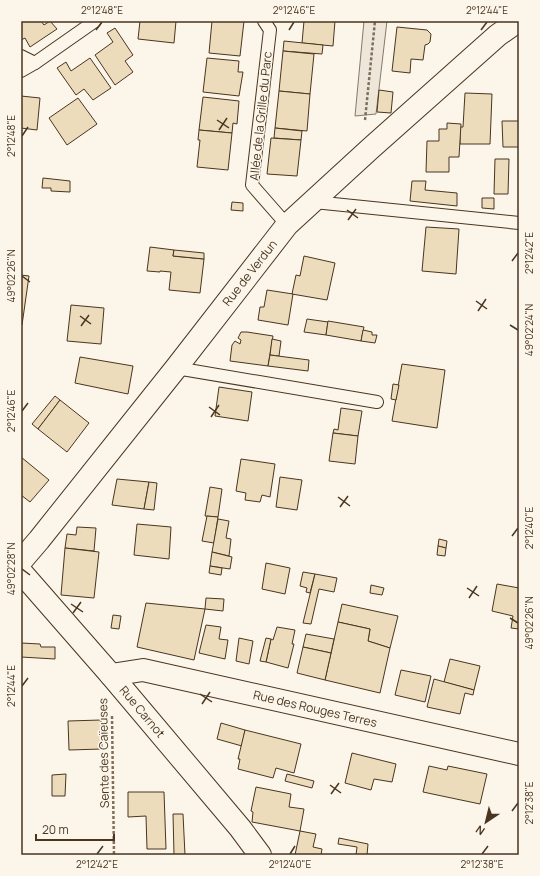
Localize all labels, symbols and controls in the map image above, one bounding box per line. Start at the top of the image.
text: 2°12'48"E [81,3,123,17]
text: 2°12'46"E [273,3,316,17]
text: 2°12'44"E [466,3,508,17]
street label: Allée de la Grille du Parc [245,50,276,181]
text: 2°12'48"E [4,115,18,157]
text: 2°12'42"E [522,232,536,274]
street label: Rue de Verdun [218,236,281,309]
text: 49°02'26"N [4,249,18,303]
text: 49°02'24"N [522,304,536,356]
text: 2°12'46"E [4,389,18,432]
text: 2°12'40"E [522,507,536,549]
text: 49°02'28"N [4,542,18,595]
text: 49°02'26"N [522,596,536,650]
text: 2°12'44"E [4,665,18,707]
street label: Rue Carnot [116,682,169,741]
street label: Rue des Rouges Terres [252,686,379,731]
street label: Sente des Caïeuses [94,698,113,808]
text: 2°12'38"E [522,781,536,824]
north arrow [466,802,506,842]
scale bar [36,816,114,842]
text: 20 m [42,821,69,838]
text: N [472,822,488,839]
text: 2°12'42"E [76,857,118,871]
text: 2°12'40"E [269,857,311,871]
text: 2°12'38"E [461,857,504,871]

